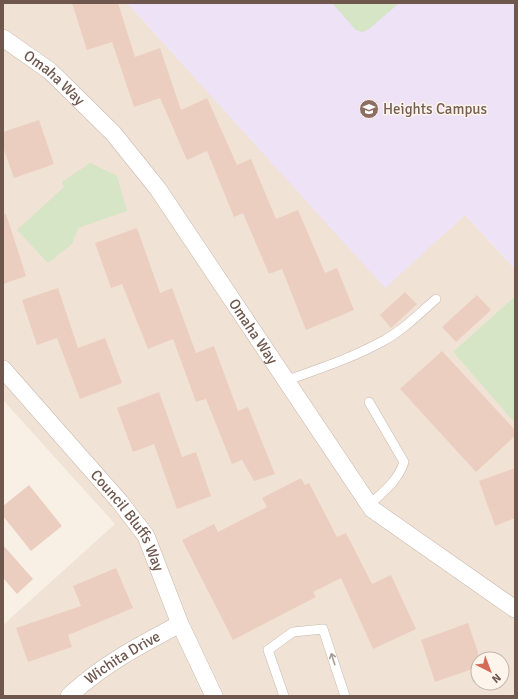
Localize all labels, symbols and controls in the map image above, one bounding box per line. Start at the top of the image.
street label: Omaha Way [20,46,89,109]
school or university icon: Heights Campus [358,98,380,120]
place label: Heights Campus [383,100,488,118]
street label: Omaha Way [225,295,282,368]
street label: Council Bluffs Way [87,466,168,574]
street label: Wichita Drive [81,627,163,688]
north arrow [470,651,510,691]
one-way arrow [329,653,336,666]
text: N [489,671,504,685]

